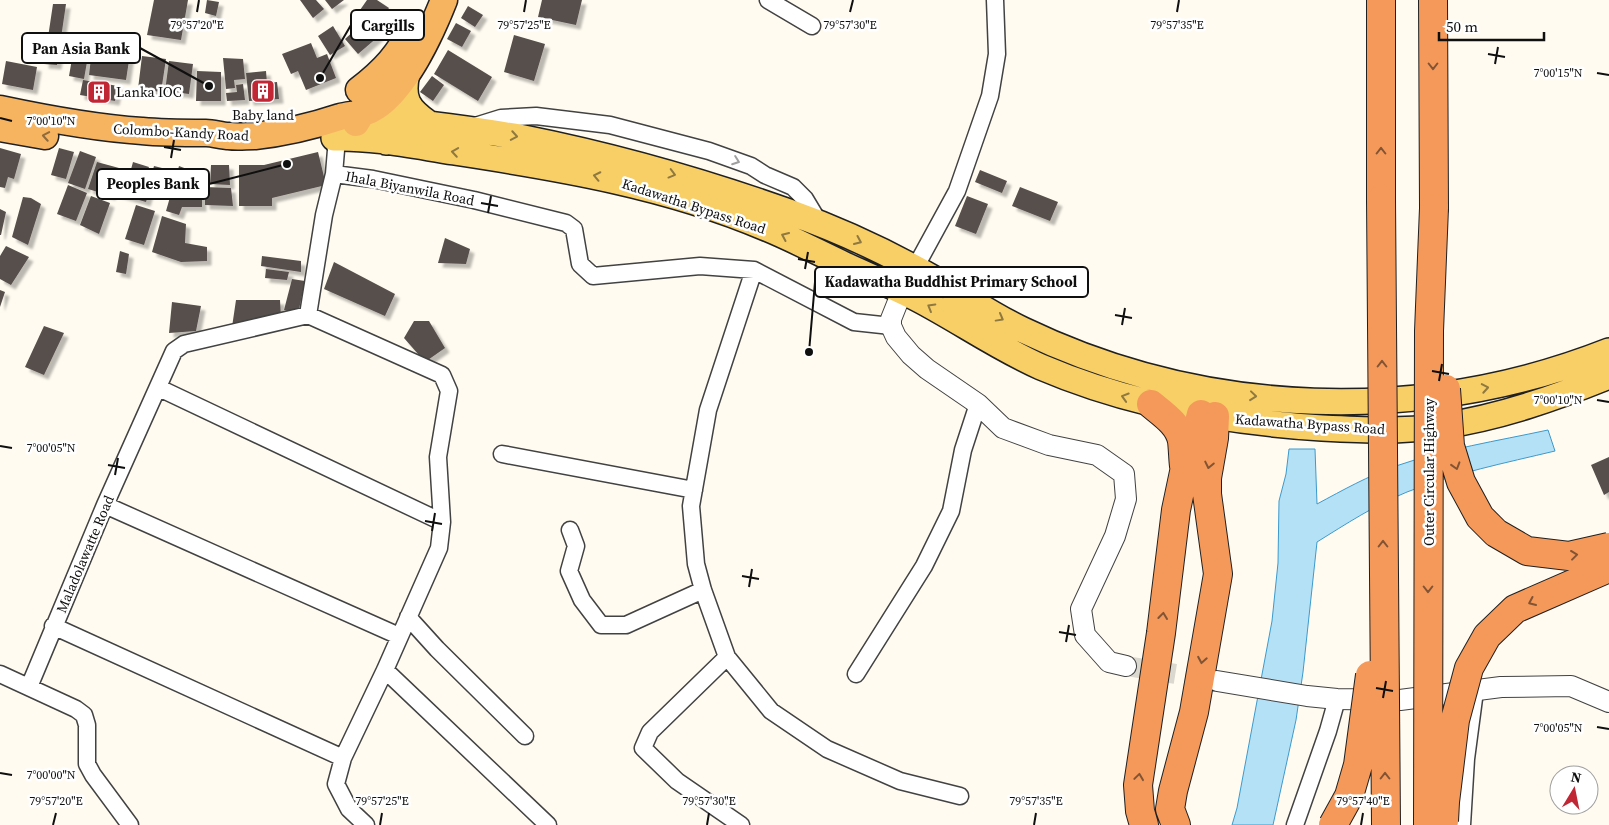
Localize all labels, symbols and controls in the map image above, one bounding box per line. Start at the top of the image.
callout: Cargills [351,10,424,40]
scale bar [1439,10,1544,42]
text: Cargills [361,15,415,36]
text: 50 m [1446,16,1478,37]
text: 79°57'20"E [170,17,224,33]
text: 79°57'25"E [497,17,551,33]
text: 79°57'30"E [823,17,877,33]
text: 79°57'35"E [1150,17,1204,33]
callout: Pan Asia Bank [22,33,140,63]
text: Pan Asia Bank [32,38,130,59]
one-way arrow [1428,62,1438,70]
text: 7°00'15"N [1533,65,1583,81]
building icon: Baby land [250,78,276,104]
building icon: Lanka IOC [86,79,112,105]
place label: Lanka IOC [116,82,182,102]
place label: Baby land [232,105,294,125]
text: 7°00'10"N [26,113,76,129]
street label: Colombo-Kandy Road [113,118,249,146]
one-way arrow [510,131,518,141]
one-way arrow [41,132,50,142]
one-way arrow [451,147,460,157]
one-way arrow [1376,147,1386,154]
one-way arrow [732,155,740,165]
street label: Ihala Biyanwila Road [344,166,476,210]
one-way arrow [668,168,676,178]
callout: Peoples Bank [97,169,209,199]
one-way arrow [592,172,601,182]
text: Peoples Bank [107,173,199,194]
street label: Kadawatha Bypass Road [619,173,769,239]
one-way arrow [781,232,790,243]
one-way arrow [853,234,862,245]
callout: Kadawatha Buddhist Primary School [815,267,1088,297]
text: Kadawatha Buddhist Primary School [825,271,1078,292]
one-way arrow [927,303,936,313]
one-way arrow [995,312,1004,322]
one-way arrow [1377,360,1387,368]
one-way arrow [1481,384,1489,394]
one-way arrow [1250,390,1258,401]
one-way arrow [1122,392,1130,402]
text: 7°00'10"N [1533,392,1583,408]
street label: Outer Circular Highway [1419,397,1439,546]
street label: Kadawatha Bypass Road [1234,409,1386,439]
text: 7°00'05"N [26,440,76,456]
one-way arrow [1205,460,1215,469]
one-way arrow [1450,461,1460,469]
street label: Maladolawatte Road [51,492,119,616]
one-way arrow [1378,540,1388,548]
one-way arrow [1570,550,1578,561]
one-way arrow [1423,586,1433,594]
one-way arrow [1528,595,1537,606]
one-way arrow [1157,612,1168,620]
one-way arrow [1198,656,1208,664]
text: 7°00'05"N [1533,720,1583,736]
north arrow [1549,765,1599,815]
text: N [1569,766,1583,788]
text: 7°00'00"N [26,767,76,783]
one-way arrow [1380,772,1390,780]
one-way arrow [1133,773,1144,781]
text: 79°57'20"E [29,793,83,809]
text: 79°57'25"E [355,793,409,809]
text: 79°57'30"E [682,793,736,809]
text: 79°57'35"E [1009,793,1063,809]
text: 79°57'40"E [1336,793,1390,809]

